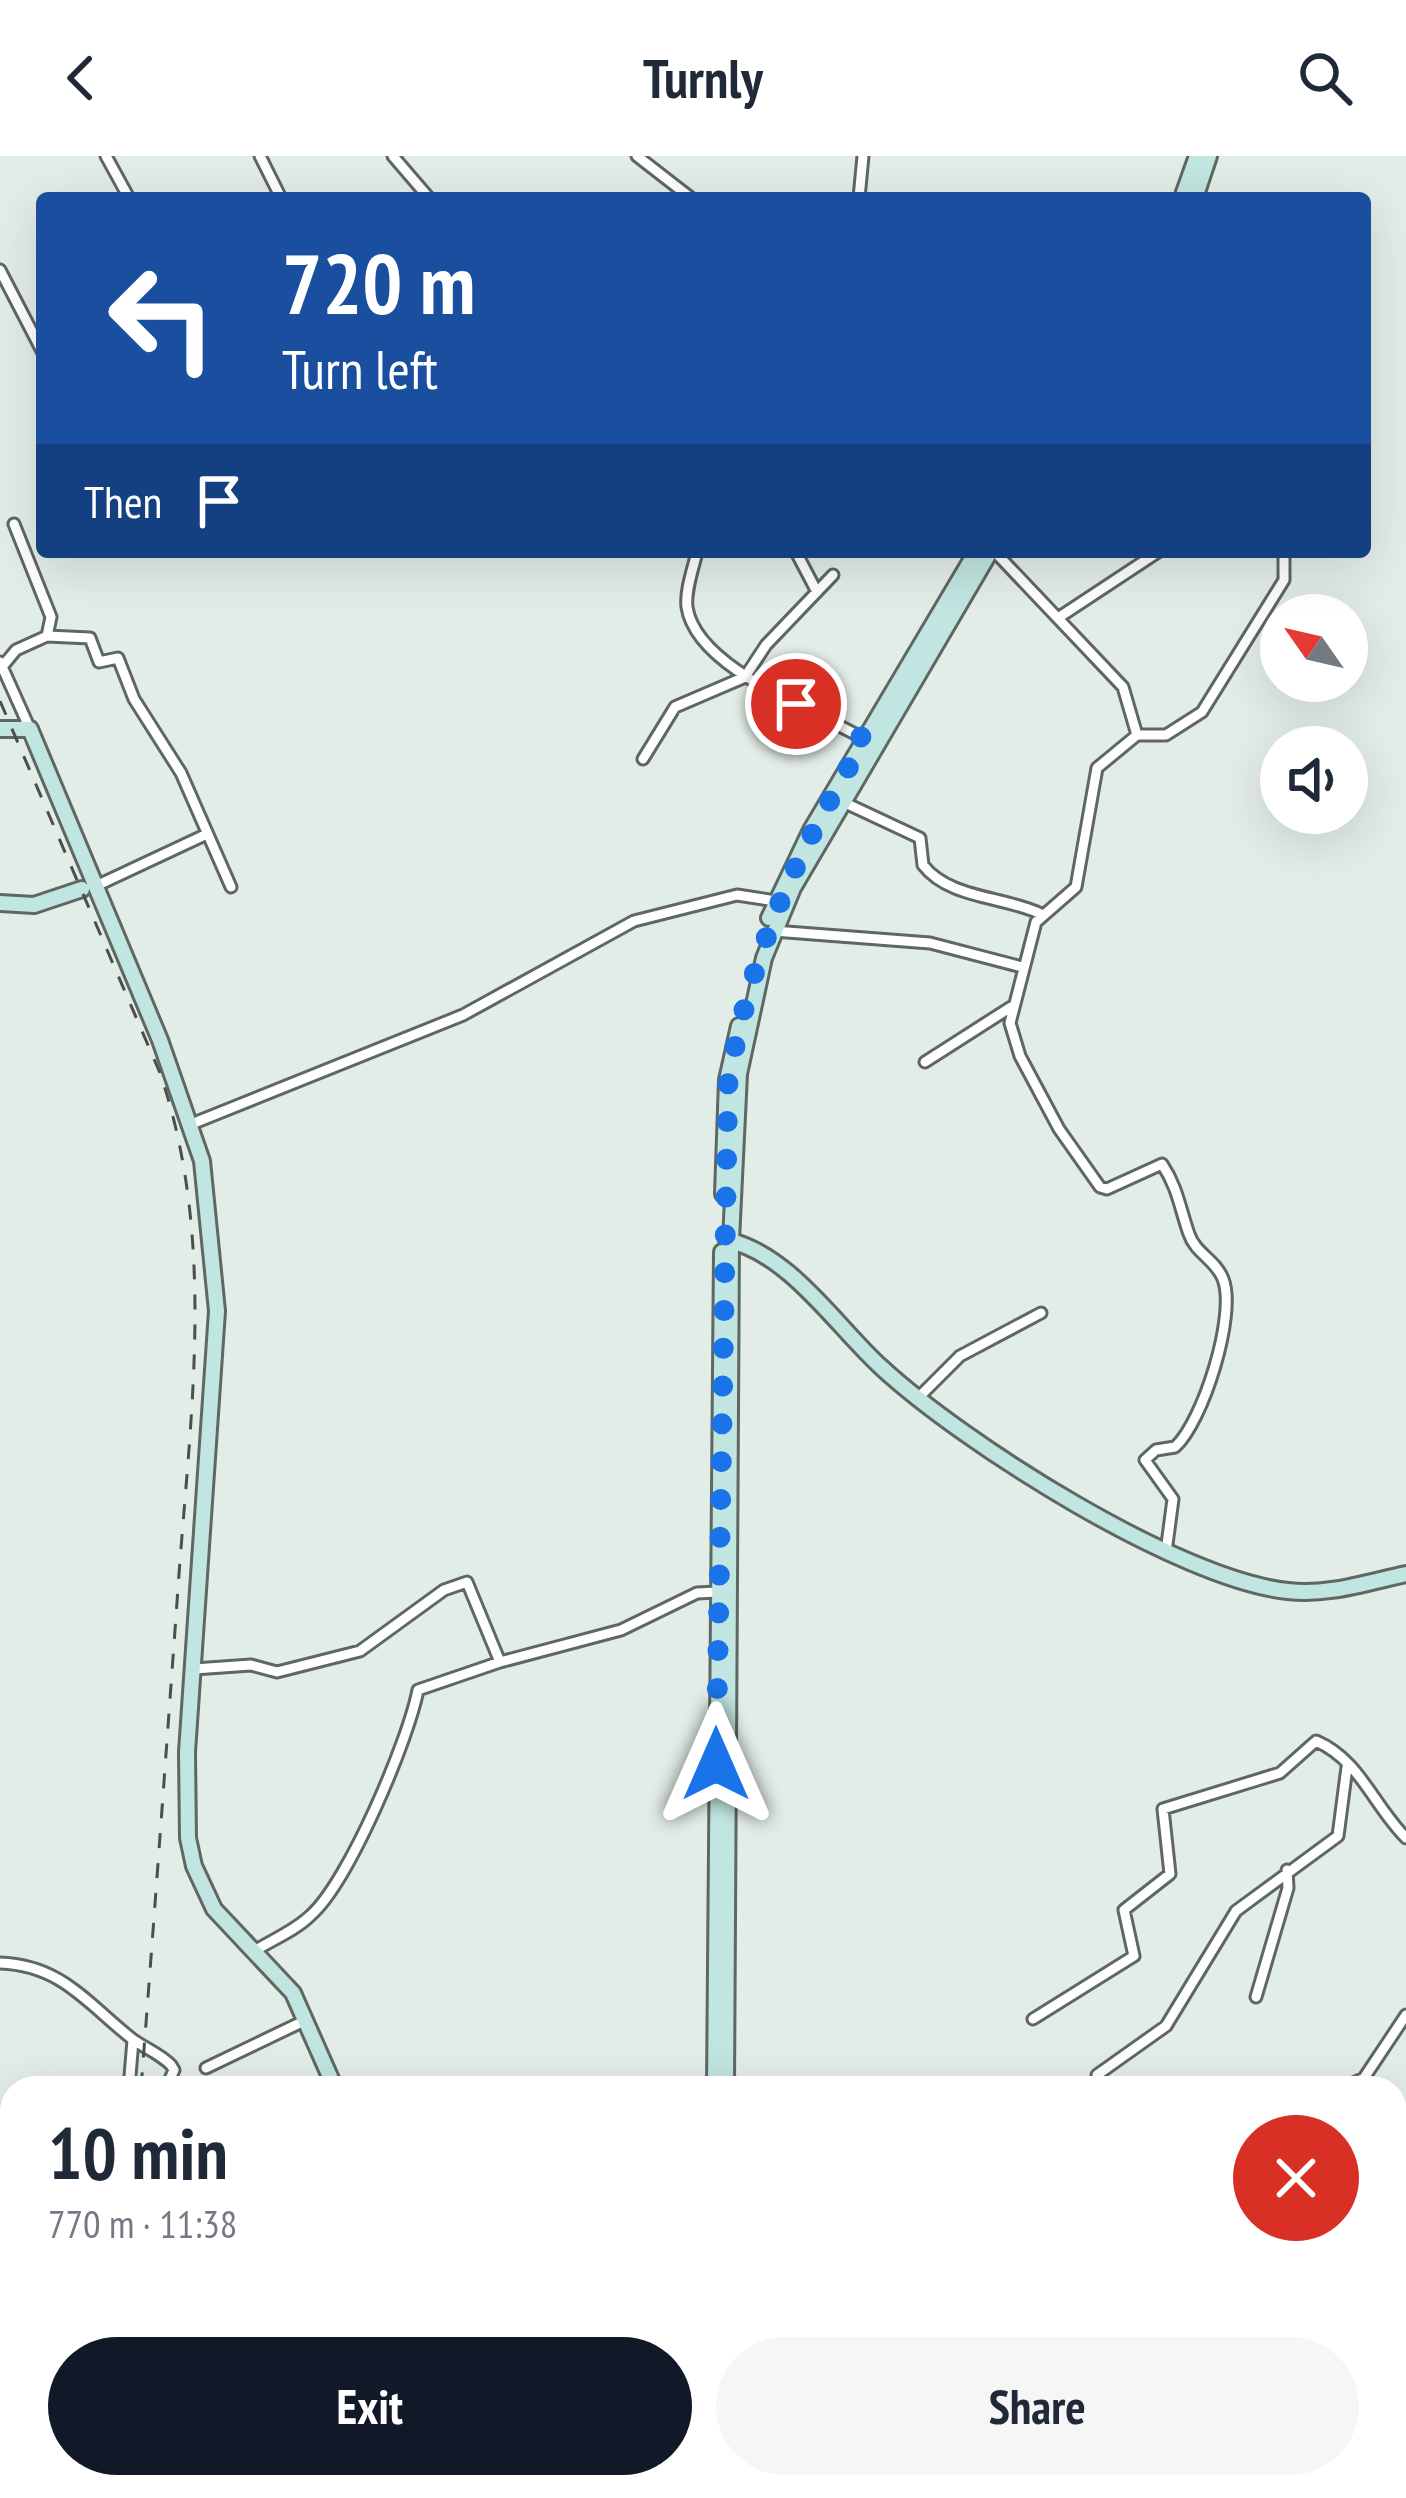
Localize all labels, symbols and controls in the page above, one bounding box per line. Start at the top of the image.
text: Turnly [643,43,763,113]
icon: back [48,45,114,111]
icon: search [1292,45,1358,111]
text: 720 m [282,228,475,337]
icon: left [84,240,240,396]
text: Turn left [282,334,438,404]
icon: arrive [186,468,252,534]
text: Then [84,472,162,530]
north arrow [1260,594,1368,702]
map controls [1260,594,1368,834]
pin [745,653,847,755]
icon: arrive [763,671,829,737]
button: sound [1260,726,1368,834]
position arrow [653,1701,779,1827]
text: 10 min [48,2106,228,2199]
button: close [1233,2115,1359,2241]
text: 770 m · 11:38 [48,2198,237,2249]
button: Exit [48,2337,692,2475]
button: Share [716,2337,1359,2475]

